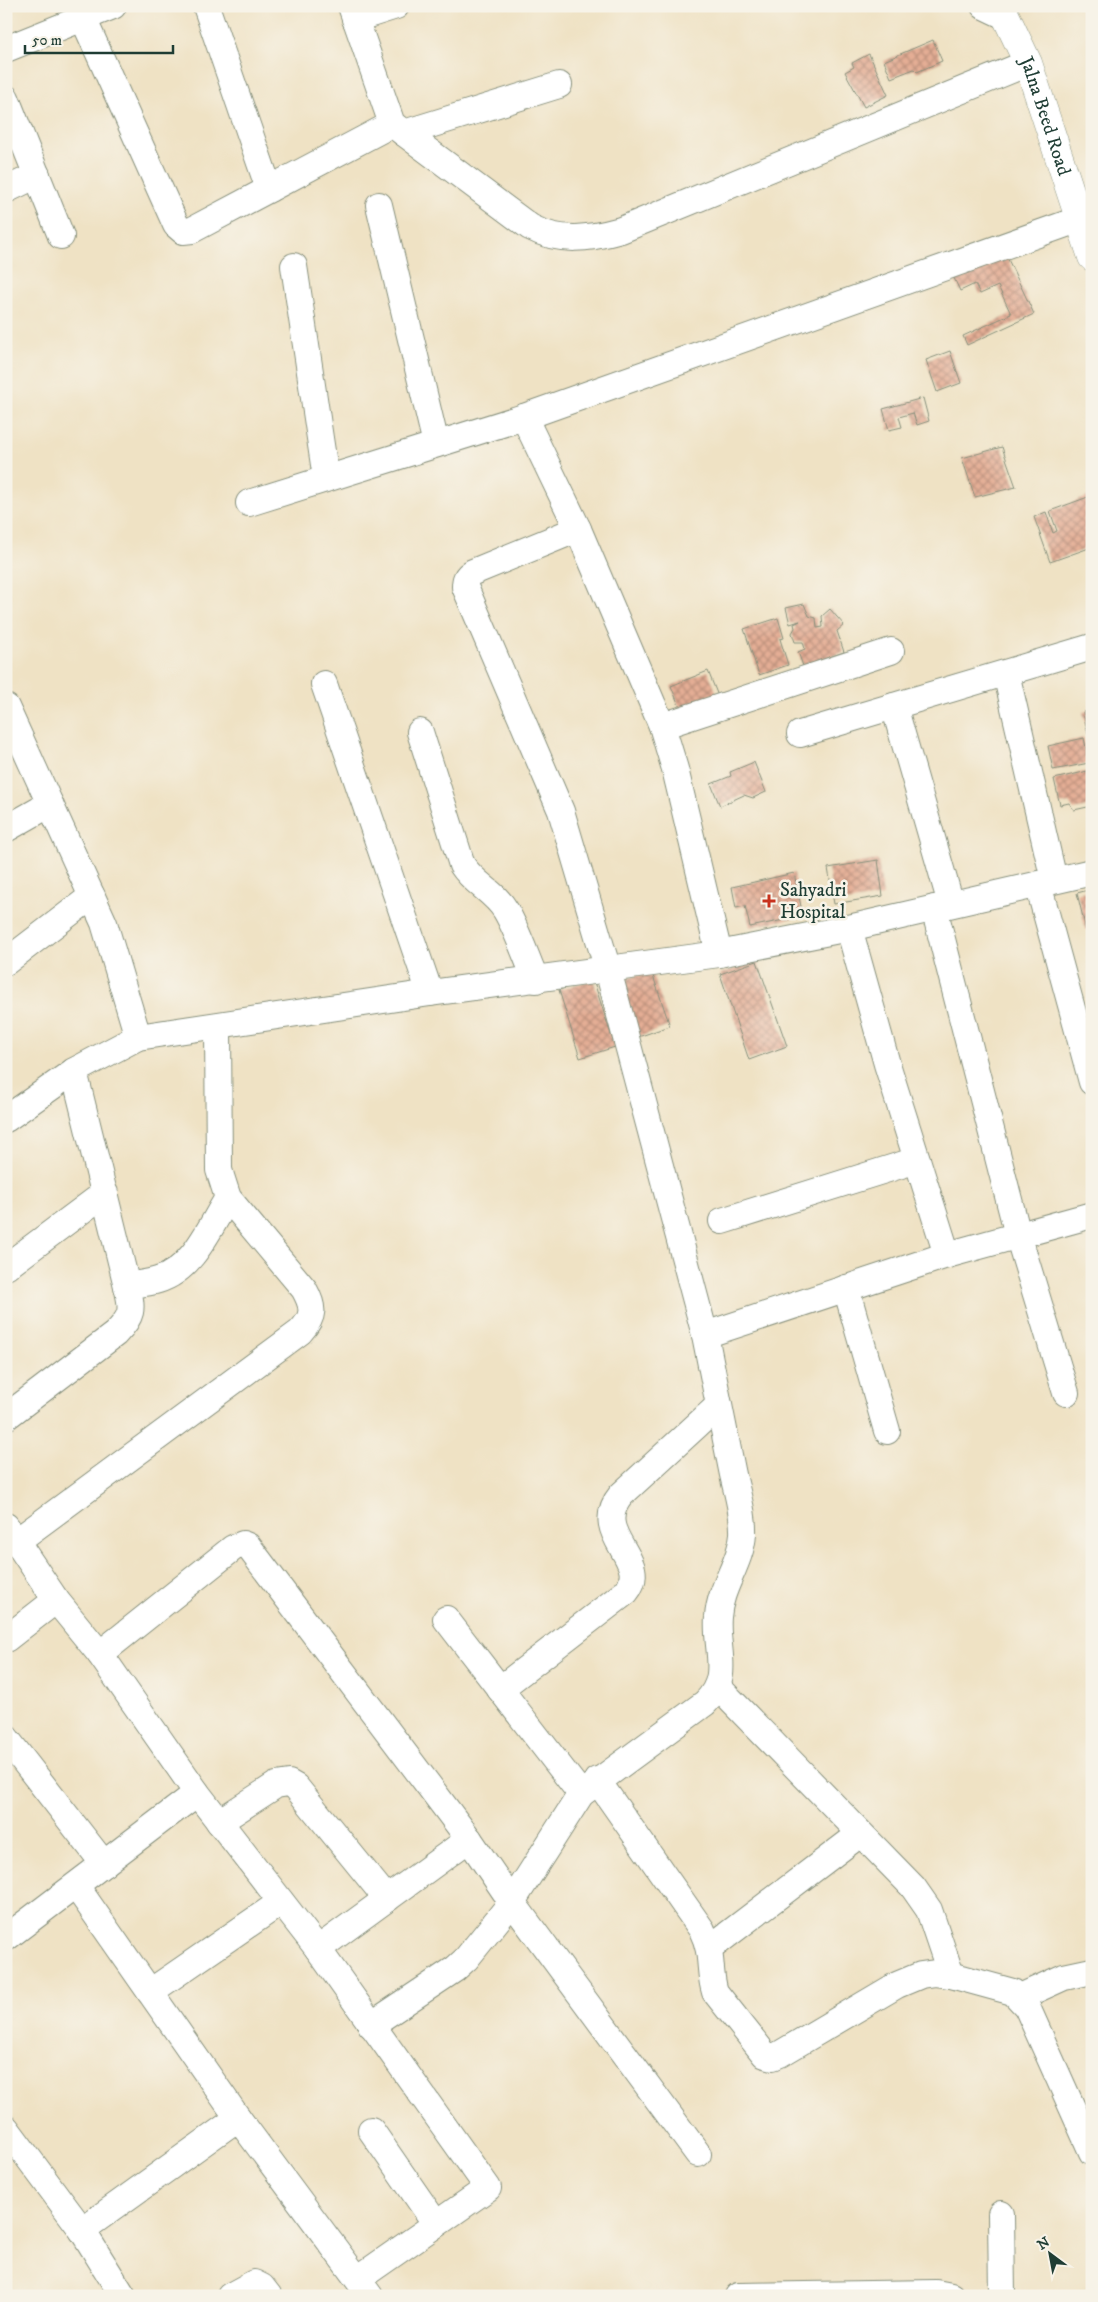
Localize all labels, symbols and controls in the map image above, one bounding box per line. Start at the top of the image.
scale bar [25,22,172,54]
text: 50 m [32,31,62,50]
street label: Jalna Beed Road [1014,51,1076,179]
place label: Sahyadri Hospital [780,879,846,924]
marker: Sahyadri Hospital [762,894,776,908]
north arrow [1026,2230,1076,2280]
text: N [1034,2233,1054,2255]

